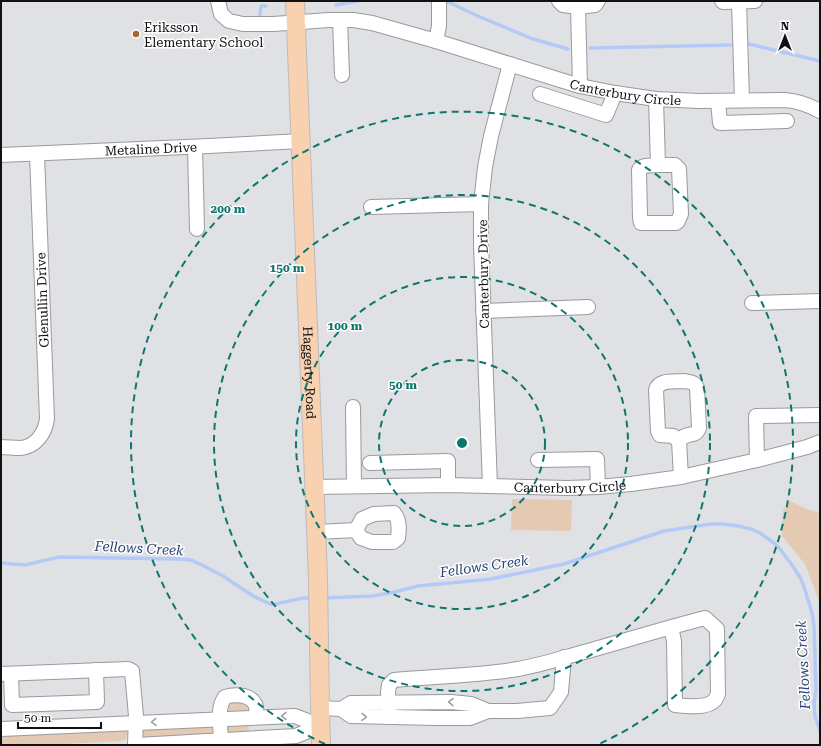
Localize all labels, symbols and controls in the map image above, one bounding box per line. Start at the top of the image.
north arrow [765,16,805,56]
place label: Eriksson Elementary School [144,20,263,50]
text: N [781,20,790,33]
marker: Eriksson Elementary School [131,29,141,39]
street label: Canterbury Circle [568,76,681,108]
street label: Metaline Drive [104,140,197,159]
text: 200 m [211,202,246,216]
street label: Canterbury Drive [475,219,492,329]
street label: Glenullin Drive [33,252,52,348]
text: 150 m [270,261,305,275]
text: 100 m [328,319,363,333]
street label: Haggerty Road [300,326,319,420]
text: 50 m [389,378,417,392]
centre of rings [455,436,469,450]
street label: Canterbury Circle [514,477,627,496]
water label: Fellows Creek [93,538,184,558]
water label: Fellows Creek [438,552,530,580]
water label: Fellows Creek [793,620,813,711]
one-way arrow [448,698,454,707]
scale bar [18,704,101,730]
text: 50 m [24,711,51,725]
one-way arrow [281,712,287,720]
one-way arrow [361,713,367,721]
one-way arrow [151,718,157,726]

